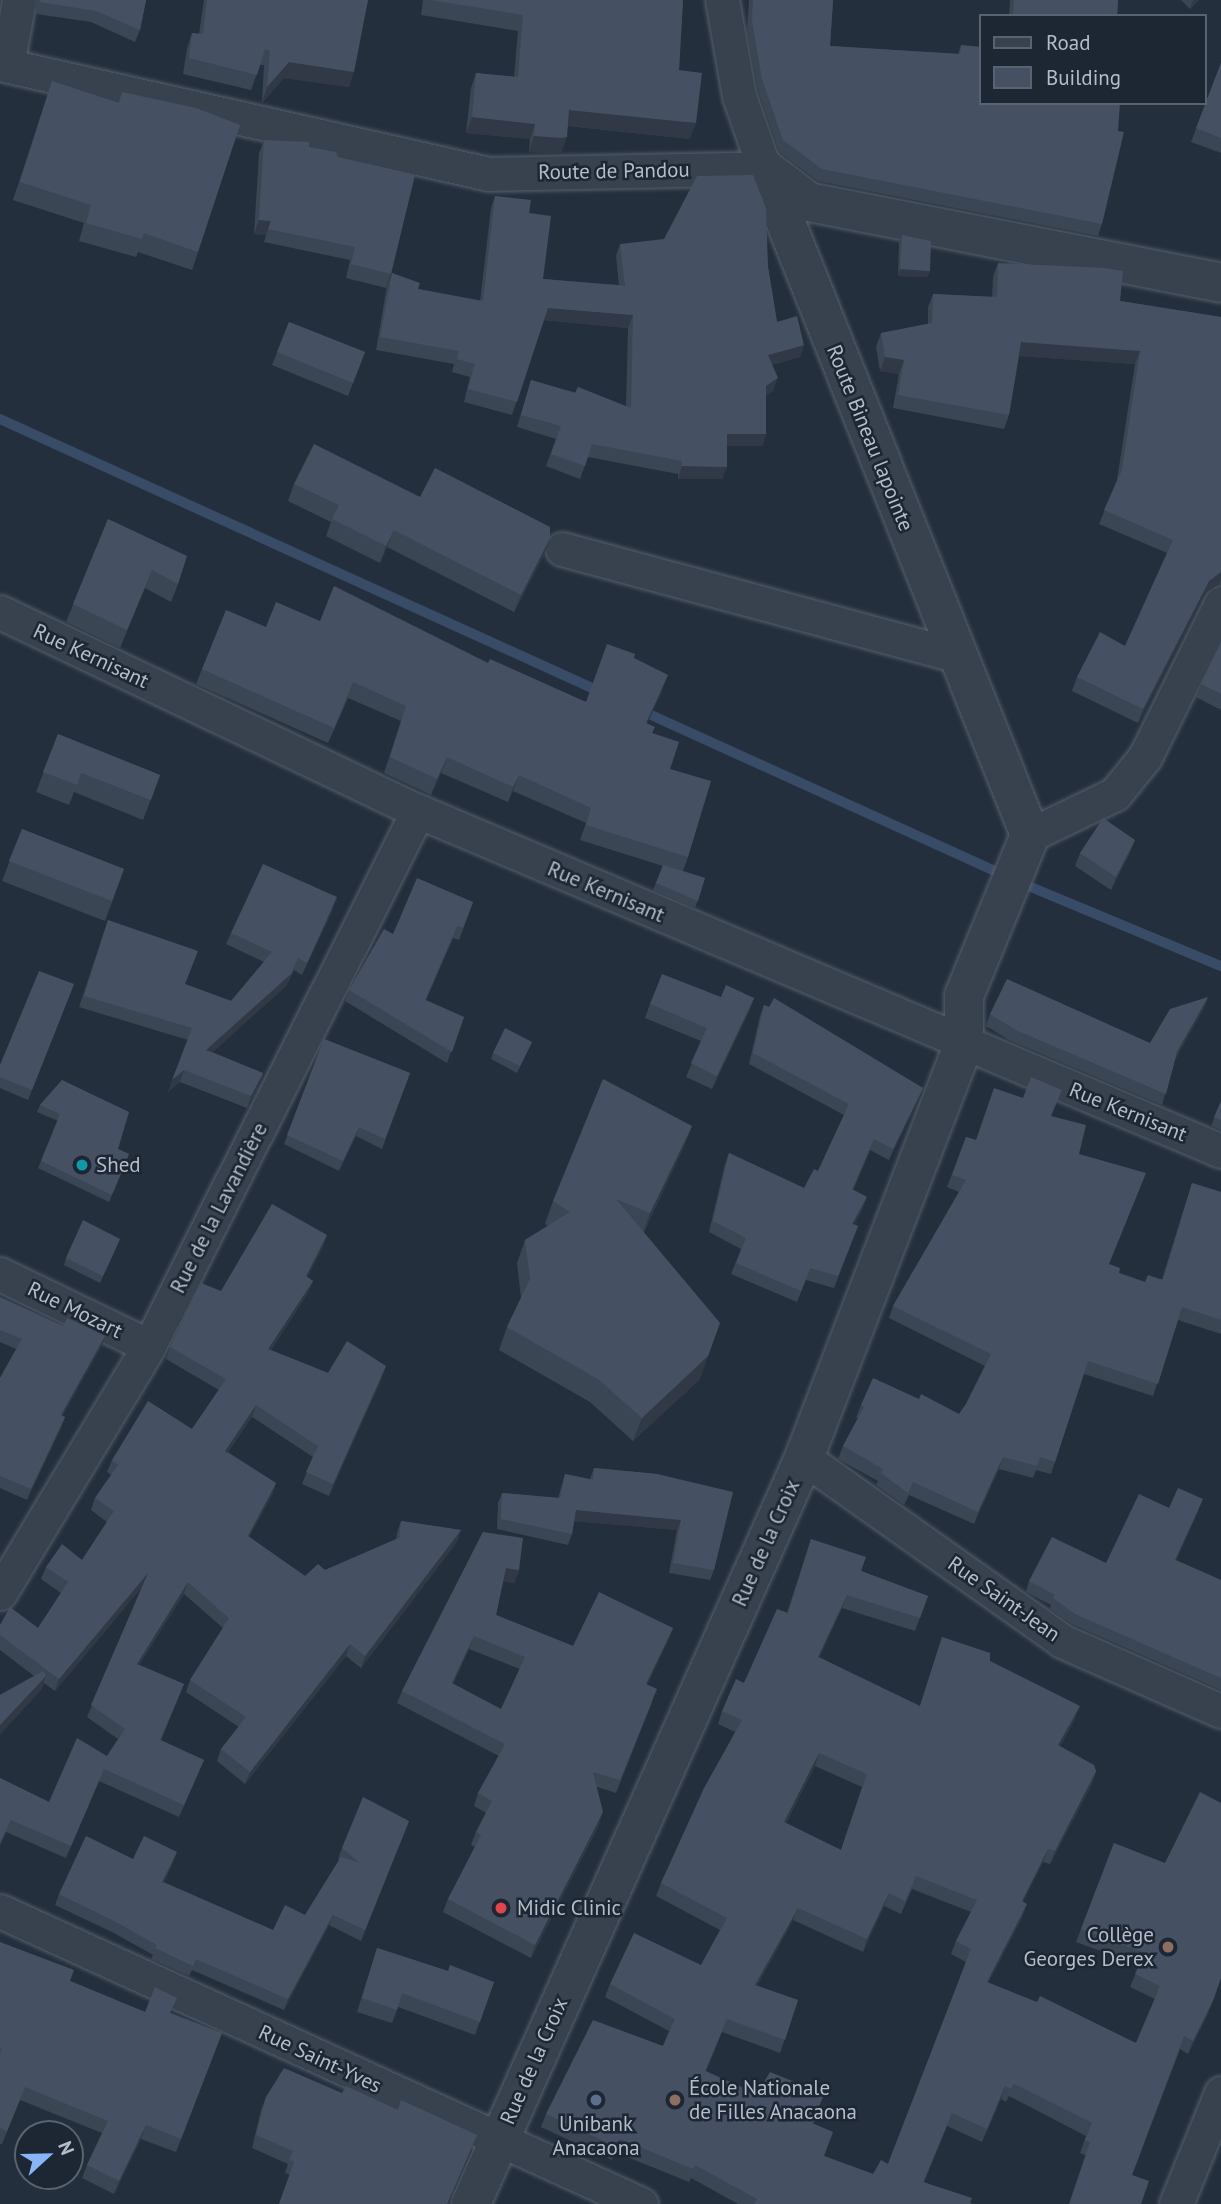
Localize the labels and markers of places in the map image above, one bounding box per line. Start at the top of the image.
place label: Shed [96,1152,141,1178]
marker: Shed [74,1157,90,1173]
place label: Midic Clinic [517,1895,622,1921]
marker: Midic Clinic [491,1898,511,1918]
place label: Collège Georges Derex [1023,1922,1154,1972]
marker: Collège Georges Derex [1160,1939,1176,1955]
place label: École Nationale de Filles Anacaona [689,2075,858,2125]
marker: Unibank Anacaona [588,2092,604,2108]
marker: École Nationale de Filles Anacaona [667,2092,683,2108]
place label: Unibank Anacaona [552,2111,640,2161]

